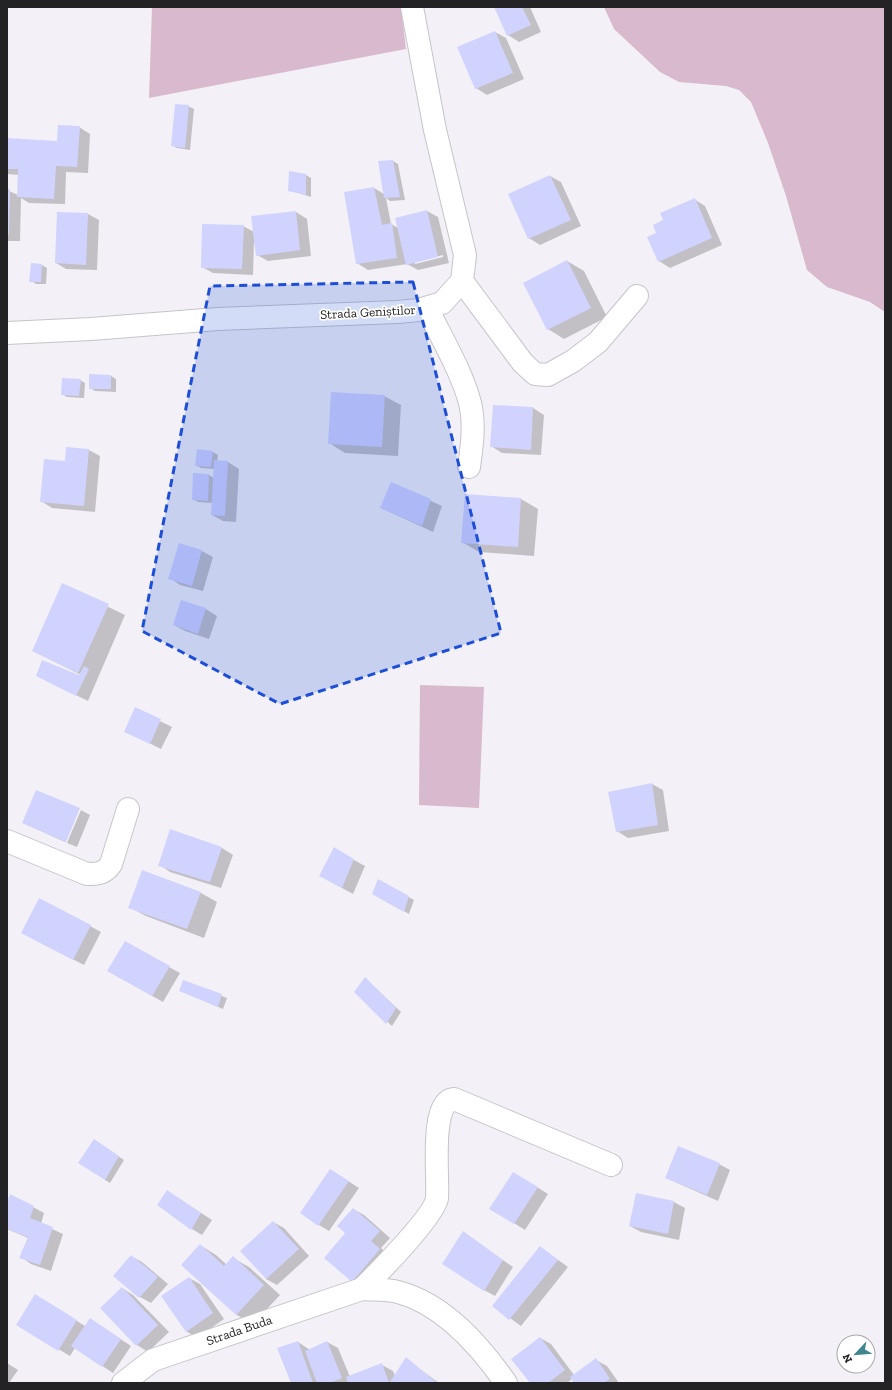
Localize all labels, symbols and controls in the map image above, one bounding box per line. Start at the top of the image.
street label: Strada Geniștilor [320,302,416,322]
street label: Strada Buda [204,1312,274,1348]
north arrow [836,1334,876,1374]
text: N [840,1351,855,1365]

